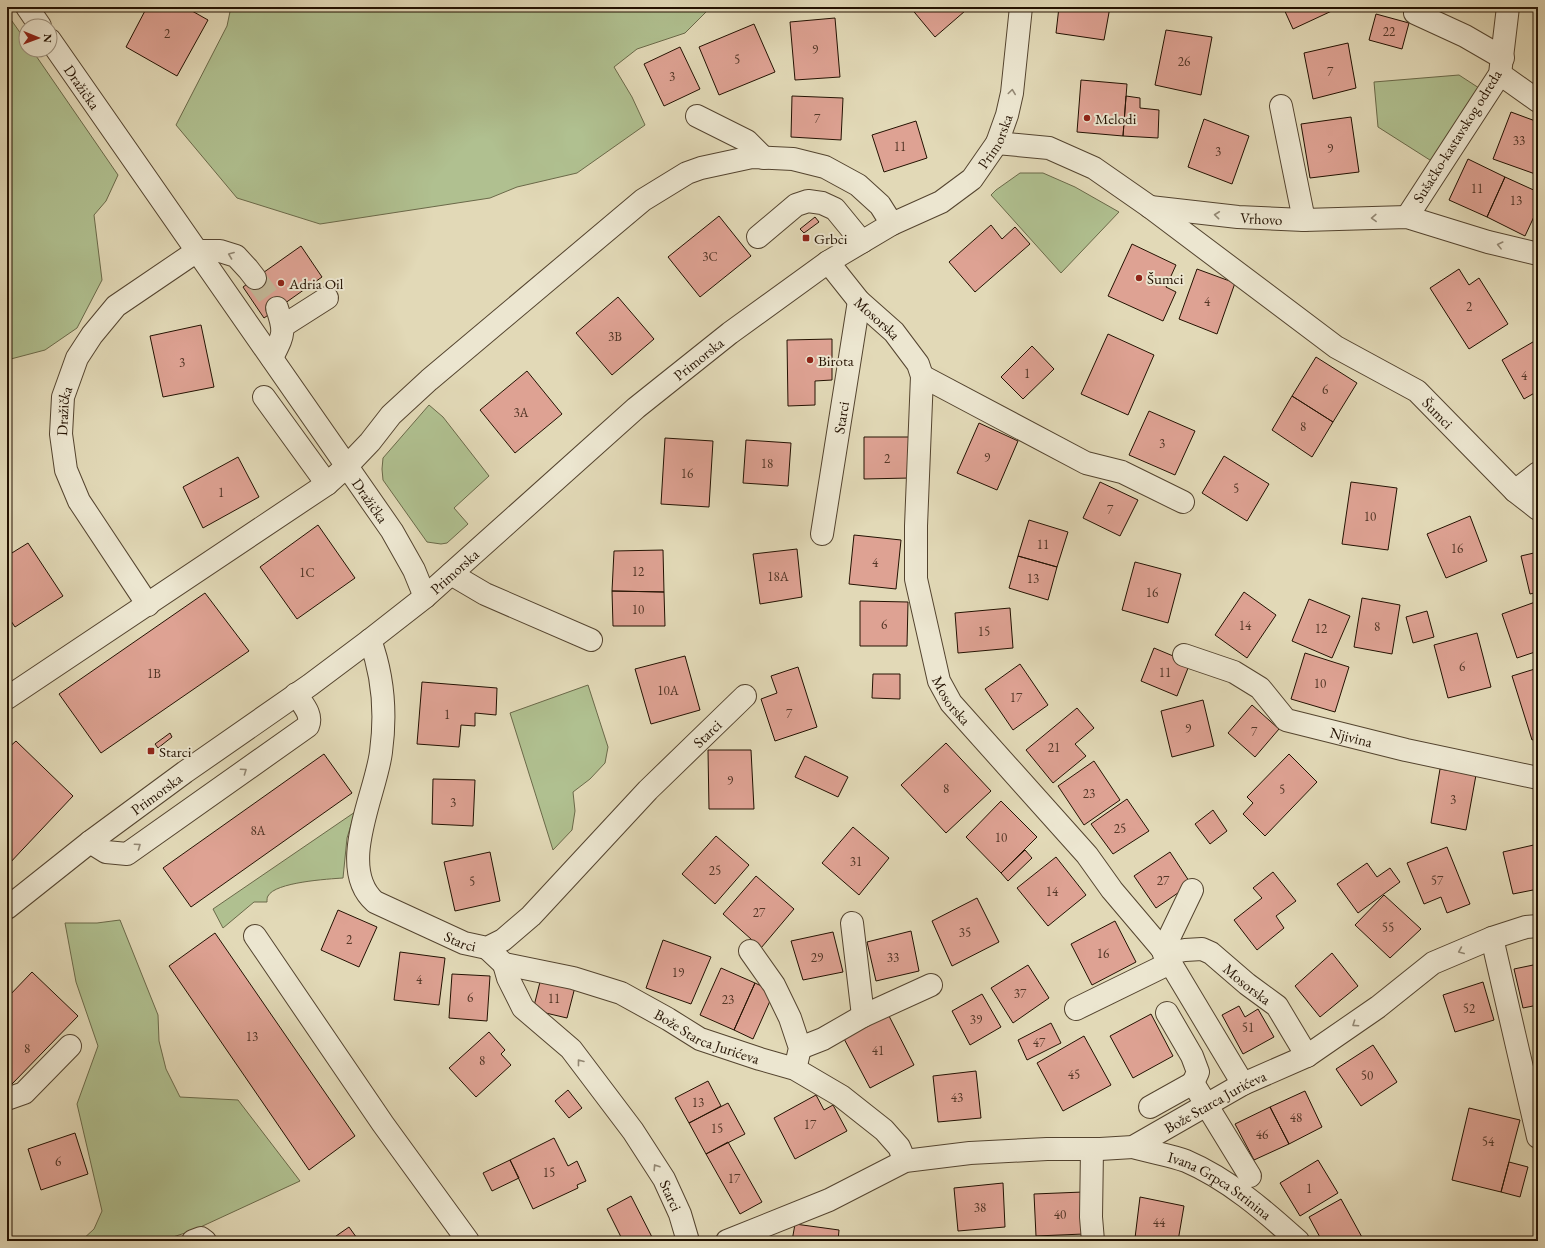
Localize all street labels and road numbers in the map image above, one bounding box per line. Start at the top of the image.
street label: Dražička [60,61,105,113]
street label: Sušačko-kastavskog odreda [1408,66,1506,206]
street label: Primorska [973,111,1016,172]
street label: Vrhovo [1240,208,1283,229]
street label: Mosorska [851,292,905,343]
street label: Primorska [669,333,727,384]
street label: Dražička [51,383,76,437]
street label: Šumci [1419,393,1458,432]
street label: Starci [829,400,852,435]
street label: Dražička [348,474,393,526]
street label: Primorska [426,544,482,598]
street label: Mosorska [928,672,975,729]
street label: Starci [688,715,725,751]
street label: Njivina [1328,722,1375,751]
street label: Primorska [127,768,185,819]
street label: Starci [442,926,478,955]
street label: Mosorska [1220,959,1275,1008]
street label: Bože Starca Jurićeva [651,1004,762,1068]
street label: Bože Starca Jurićeva [1160,1066,1269,1137]
street label: Ivana Grpca Strinina [1166,1147,1276,1223]
street label: Starci [656,1176,687,1214]

